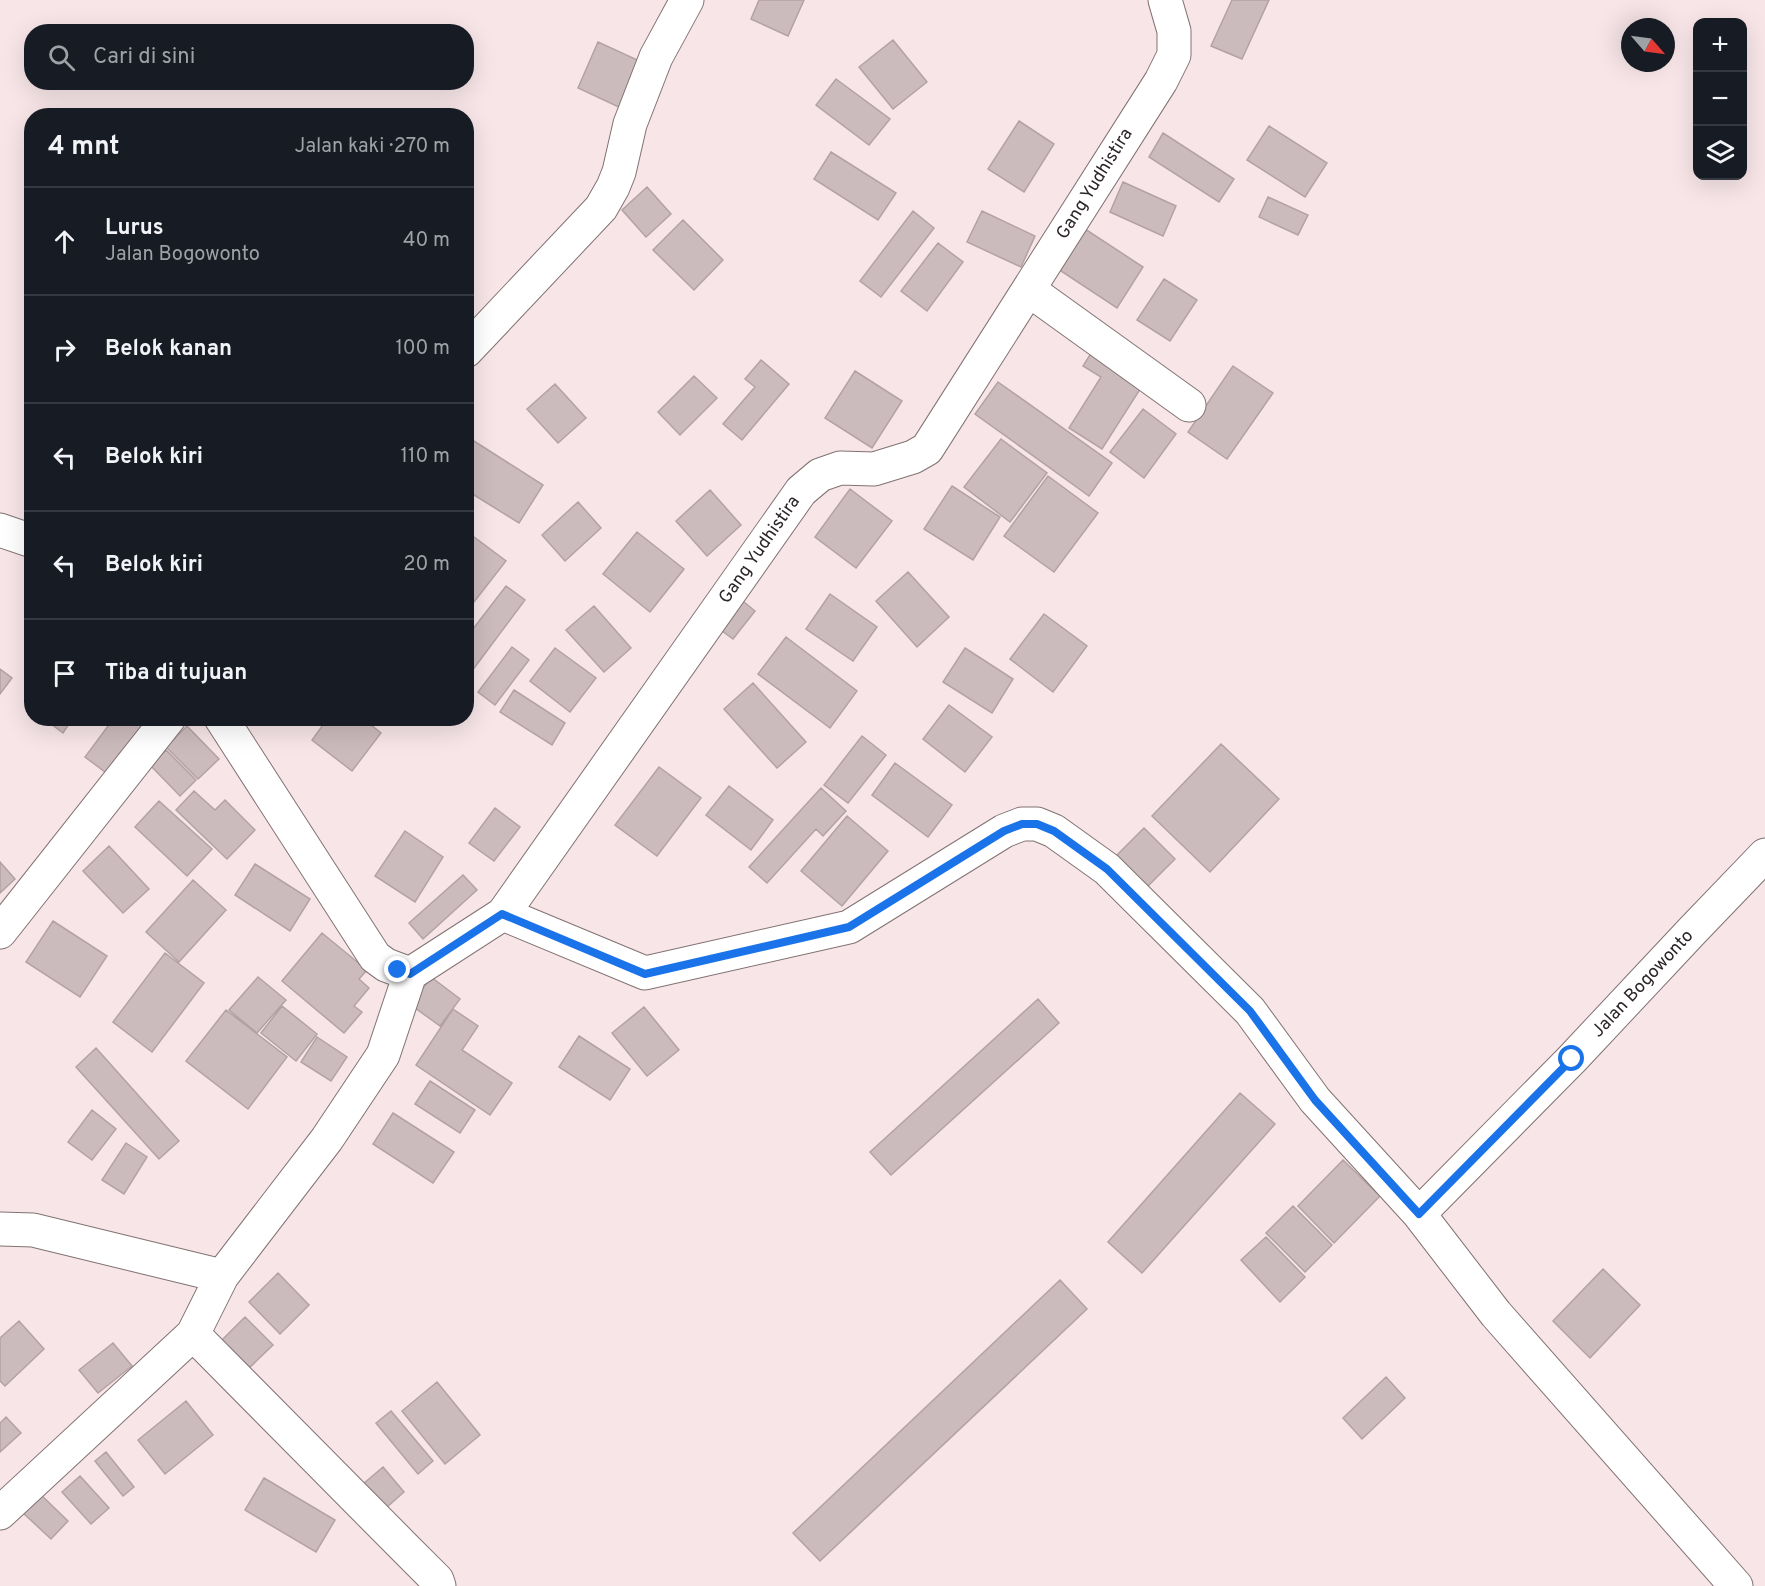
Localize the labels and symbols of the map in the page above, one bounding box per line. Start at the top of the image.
north arrow [1621,18,1675,72]
street label: Gang Yudhistira [1052,124,1138,244]
street label: Gang Yudhistira [714,491,806,609]
street label: Jalan Bogowonto [1587,925,1699,1043]
route end [384,956,410,982]
route start [1558,1045,1584,1071]

